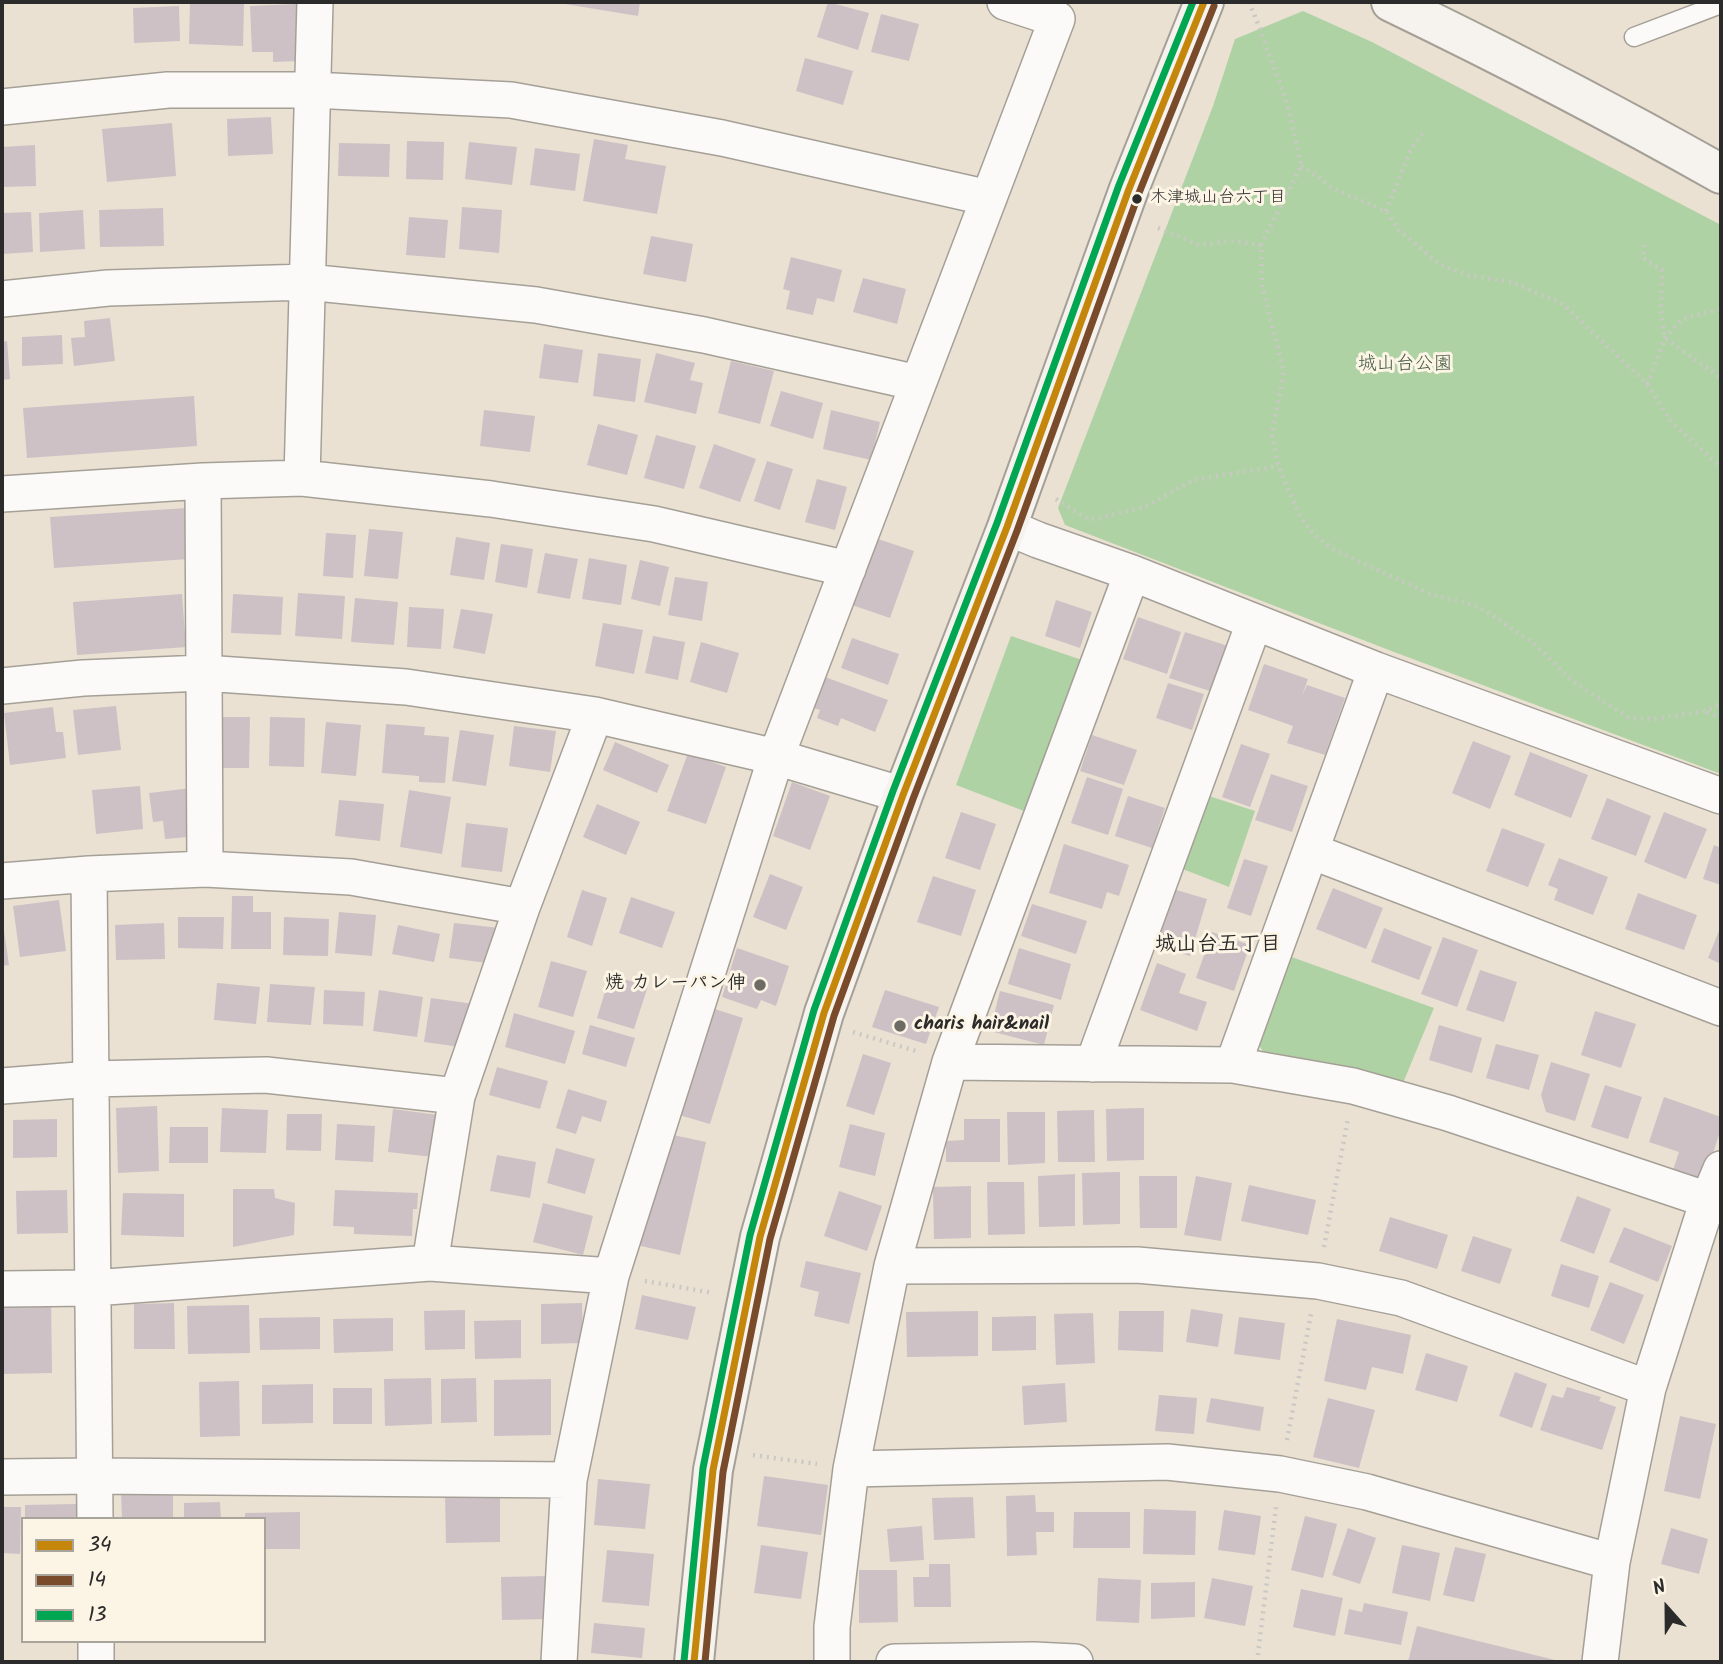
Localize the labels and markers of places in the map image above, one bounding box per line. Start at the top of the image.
place label: 木津城山台六丁目 [1150,189,1286,209]
marker: 木津城山台六丁目 [1130,192,1144,206]
place label: 焼 カレーパン伸 [605,974,746,996]
marker: 焼 カレーパン伸 [752,977,768,993]
place label: charis hair&nail [914,1015,1049,1037]
marker: charis hair&nail [892,1018,908,1034]

